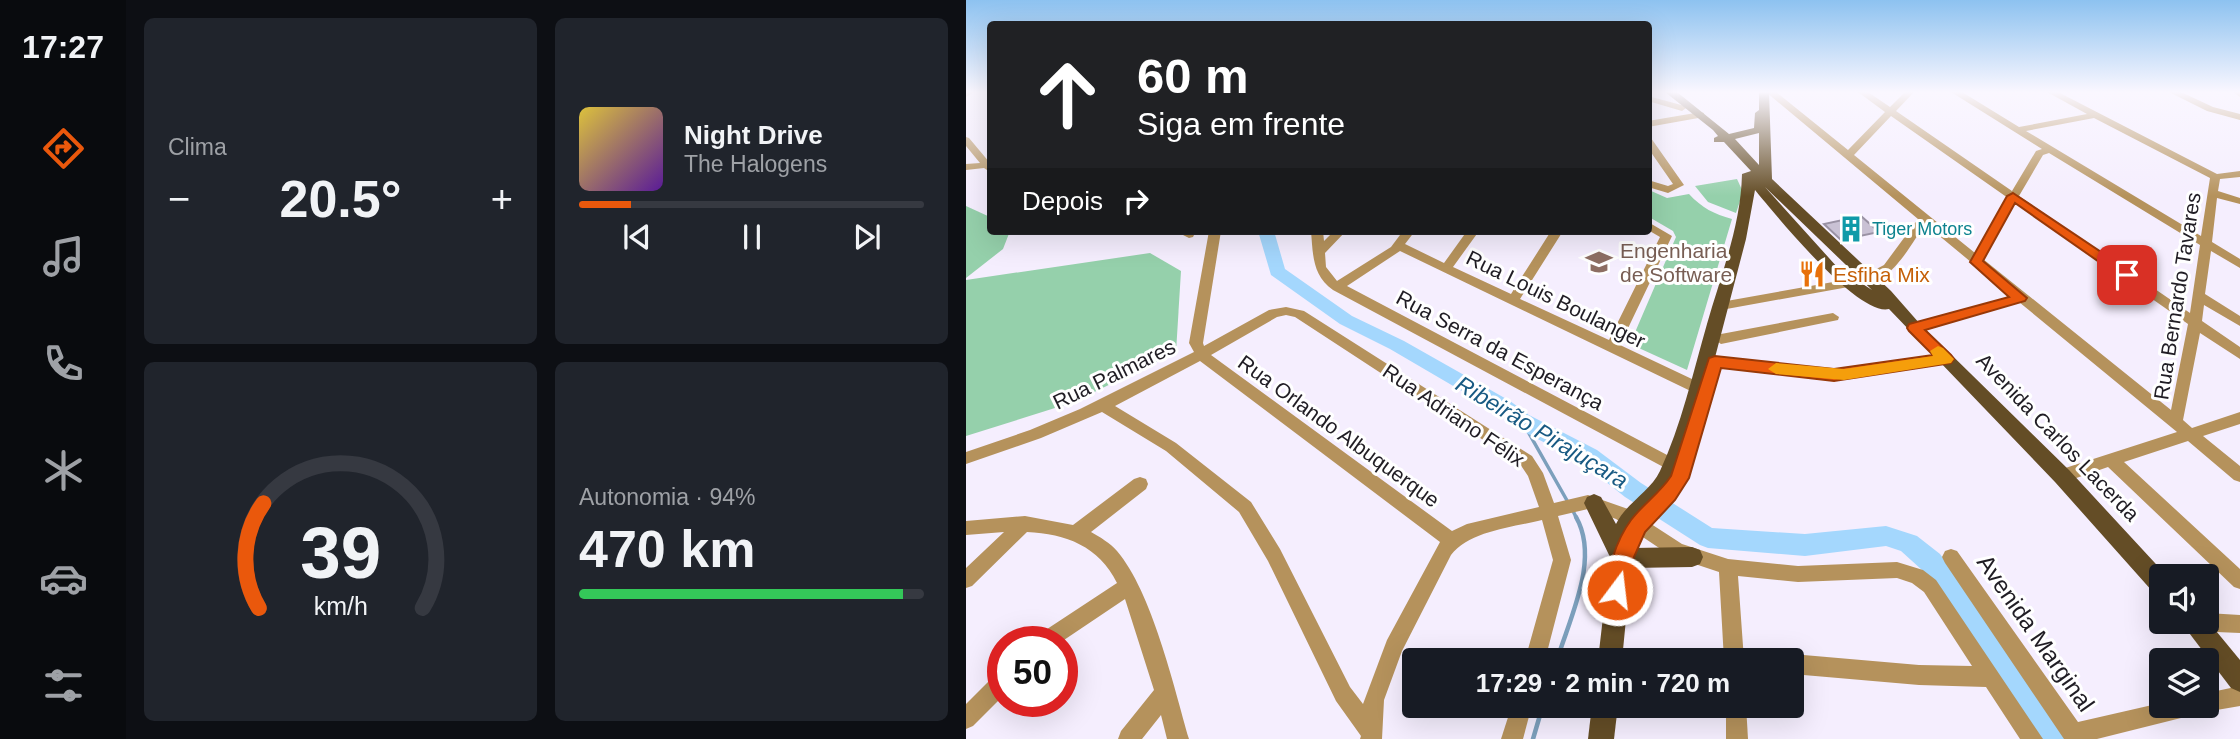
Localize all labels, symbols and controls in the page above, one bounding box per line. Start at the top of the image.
text: 17:27 [22,29,104,65]
icon: ahead [1022,49,1113,140]
text: 60 m [1137,49,1249,103]
text: Siga em frente [1137,106,1345,142]
text: Night Drive [684,120,823,150]
icon: directions [39,124,88,173]
text: Clima [168,134,227,160]
text: The Halogens [684,151,827,177]
text: 20.5° [279,170,402,228]
text: − [168,178,190,220]
text: + [491,178,513,220]
icon: right [1117,182,1155,220]
text: Depois [1022,186,1103,216]
street label: Rua Bernardo Tavares [2149,191,2205,401]
building icon: Tiger Motors [1836,214,1866,244]
icon: previous [618,218,656,256]
icon: pause [733,218,771,256]
icon: next [848,218,886,256]
place label: Tiger Motors [1872,219,1972,239]
icon: music [39,232,88,281]
place label: Engenharia de Software [1620,239,1732,286]
pin [2097,245,2157,305]
street label: Rua Louis Boulanger [1463,246,1649,352]
school or university icon: Engenharia de Software [1584,247,1614,277]
icon: arrive [2108,256,2146,294]
restaurant icon: Esfiha Mix [1797,259,1827,289]
place label: Esfiha Mix [1833,263,1930,286]
street label: Rua Serra da Esperança [1393,286,1608,415]
street label: Rua Palmares [1049,334,1179,414]
icon: phone [39,339,88,388]
street label: Avenida Carlos Lacerda [1972,349,2144,526]
street label: Rua Orlando Albuquerque [1234,350,1444,512]
street label: Rua Adriano Félix [1379,359,1530,471]
water label: Ribeirão Pirajuçara [1451,370,1633,494]
icon: climate [39,446,88,495]
text: Autonomia · 94% [579,484,755,510]
text: 39 [300,512,381,593]
text: 470 km [579,520,755,578]
street label: Avenida Marginal [1972,549,2100,717]
position arrow [1580,553,1654,627]
icon: car [39,554,88,603]
map controls [2149,564,2219,718]
button: sound [2149,564,2219,634]
text: km/h [313,591,368,619]
speed limit sign: 50 [987,626,1078,717]
button: layers [2149,648,2219,718]
icon: filters [39,661,88,710]
text: 17:29 · 2 min · 720 m [1476,668,1730,698]

